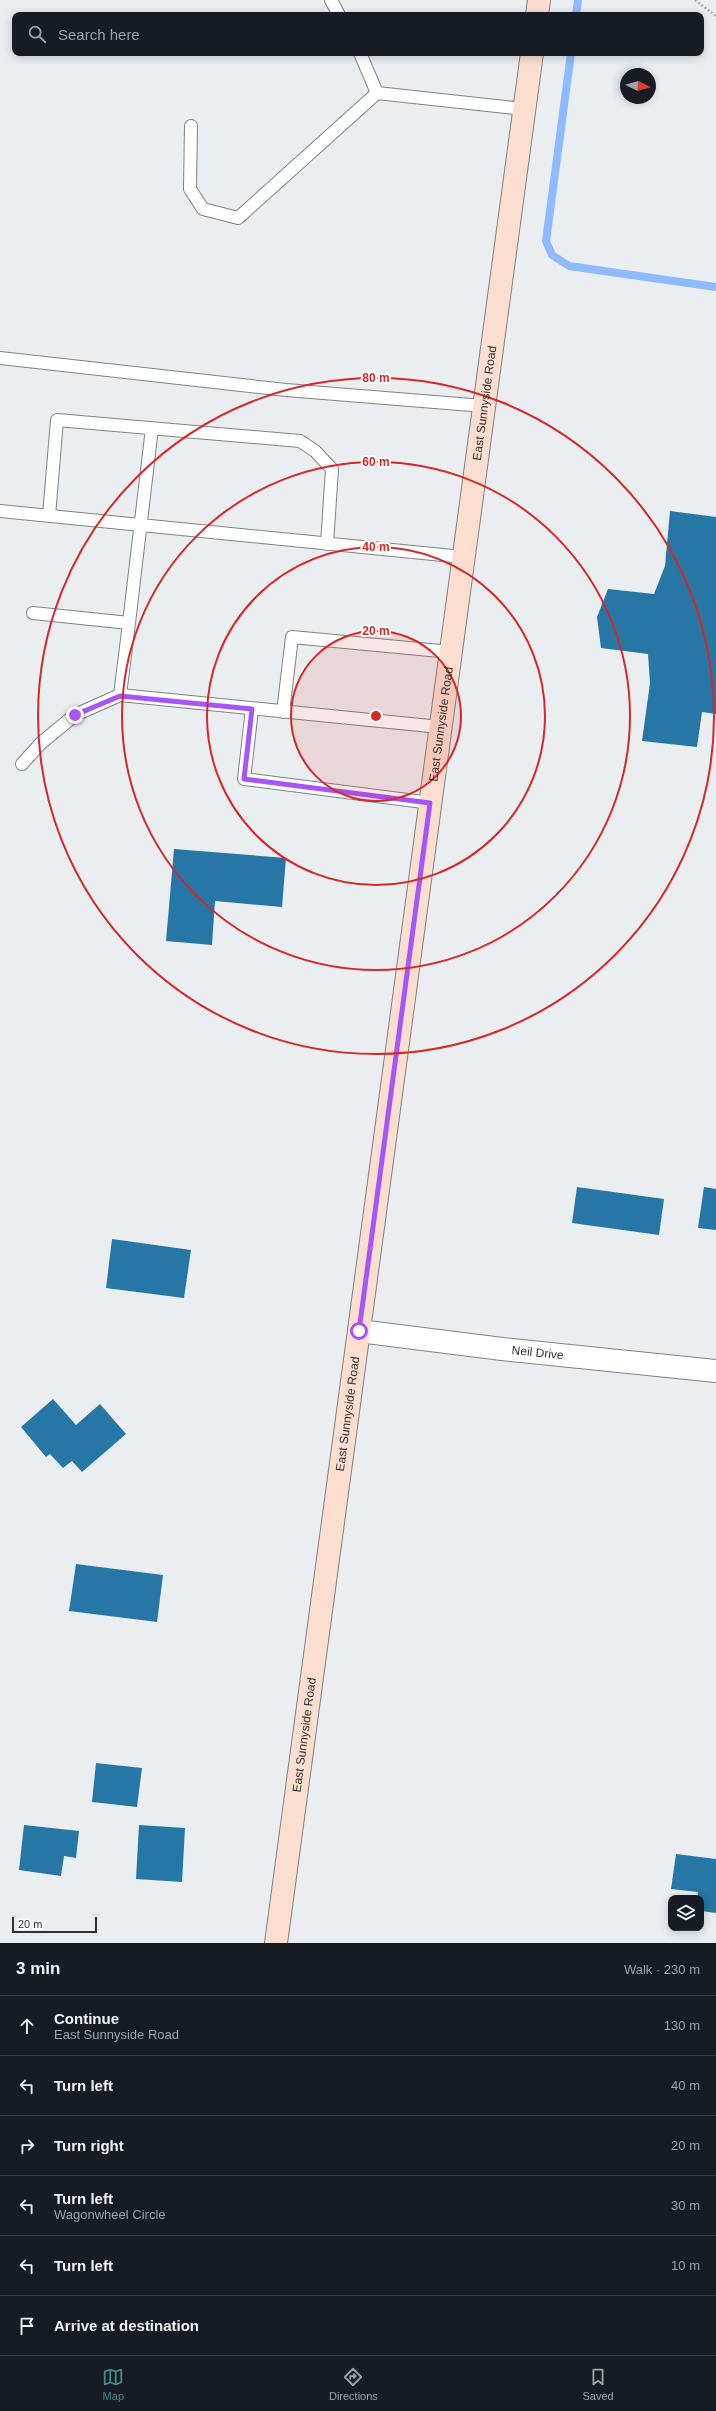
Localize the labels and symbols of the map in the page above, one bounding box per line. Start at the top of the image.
north arrow [620,68,656,104]
street label: East Sunnyside Road [470,345,499,461]
text: 80 m [362,371,390,385]
text: 60 m [362,455,390,469]
text: 40 m [362,540,390,554]
text: 20 m [362,624,390,638]
street label: East Sunnyside Road [426,666,456,782]
route end [66,706,84,724]
centre of rings [369,709,383,723]
route start [350,1322,368,1340]
street label: Neil Drive [511,1343,565,1362]
street label: East Sunnyside Road [333,1356,362,1472]
street label: East Sunnyside Road [289,1677,319,1793]
scale bar [12,1915,97,1934]

